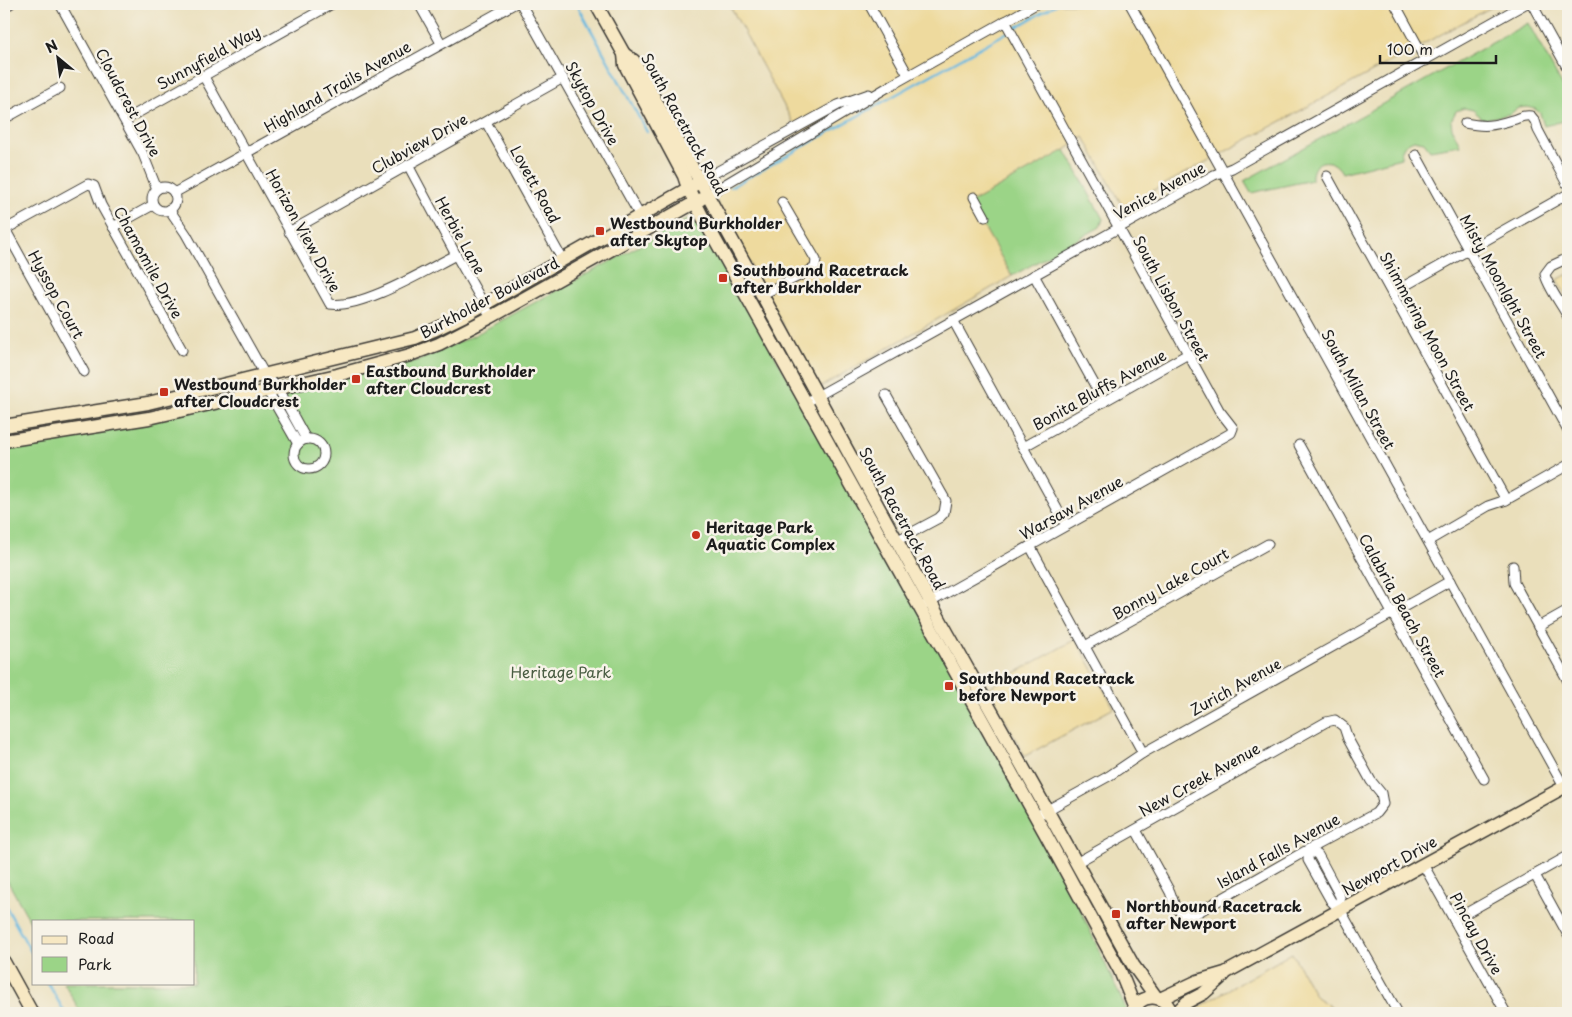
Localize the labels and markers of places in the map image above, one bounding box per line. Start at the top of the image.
place label: Westbound Burkholder after Skytop [610,211,782,251]
marker: Westbound Burkholder after Skytop [594,225,606,237]
place label: Southbound Racetrack after Burkholder [733,258,909,298]
marker: Southbound Racetrack after Burkholder [717,272,729,284]
place label: Eastbound Burkholder after Cloudcrest [366,359,535,399]
place label: Westbound Burkholder after Cloudcrest [174,372,346,412]
marker: Eastbound Burkholder after Cloudcrest [350,373,362,385]
marker: Westbound Burkholder after Cloudcrest [158,386,170,398]
place label: Heritage Park Aquatic Complex [705,515,836,555]
marker: Heritage Park Aquatic Complex [690,529,702,541]
place label: Southbound Racetrack before Newport [959,666,1135,706]
marker: Southbound Racetrack before Newport [943,680,955,692]
place label: Northbound Racetrack after Newport [1126,894,1302,934]
marker: Northbound Racetrack after Newport [1110,908,1122,920]

